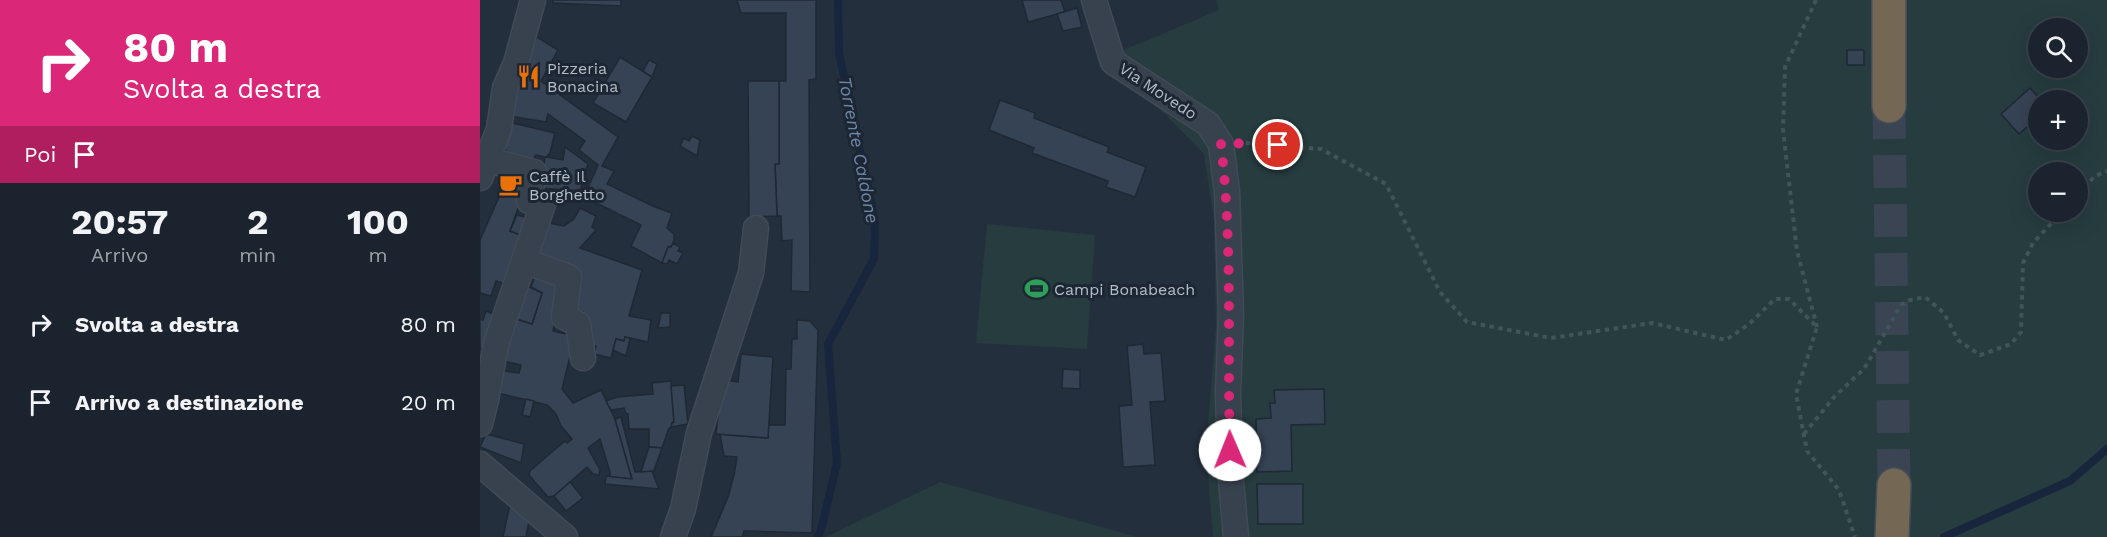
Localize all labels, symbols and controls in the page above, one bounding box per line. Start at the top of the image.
map controls [2028,18,2088,222]
button: search [2028,18,2088,78]
text: 80 m [123,23,228,72]
icon: right [24,24,102,102]
place label: Pizzeria Bonacina [547,59,618,96]
street label: Via Movedo [1115,59,1201,123]
restaurant icon: Pizzeria Bonacina [516,64,542,90]
text: Svolta a destra [123,73,321,105]
water label: Torrente Caldone [834,75,884,225]
button: + [2028,90,2088,150]
pin [1252,119,1303,170]
icon: arrive [1261,128,1294,161]
icon: arrive [68,138,101,171]
text: Poi [24,142,56,167]
button: − [2028,162,2088,222]
place label: Caffè Il Borghetto [529,167,605,204]
cafe icon: Caffè Il Borghetto [498,172,524,198]
text: 20:57 [71,201,168,243]
text: 2 [247,201,268,243]
text: 100 [347,201,409,243]
text: Arrivo [91,243,148,267]
text: min [239,243,276,267]
text: m [368,243,388,267]
sports icon: Campi Bonabeach [1023,276,1049,302]
place label: Campi Bonabeach [1054,280,1195,299]
icon: right [24,308,57,341]
text: Svolta a destra [75,312,239,337]
text: 80 m [400,312,456,337]
icon: arrive [24,386,57,419]
text: Arrivo a destinazione [75,390,304,415]
text: 20 m [401,390,456,415]
position arrow [1198,418,1262,482]

